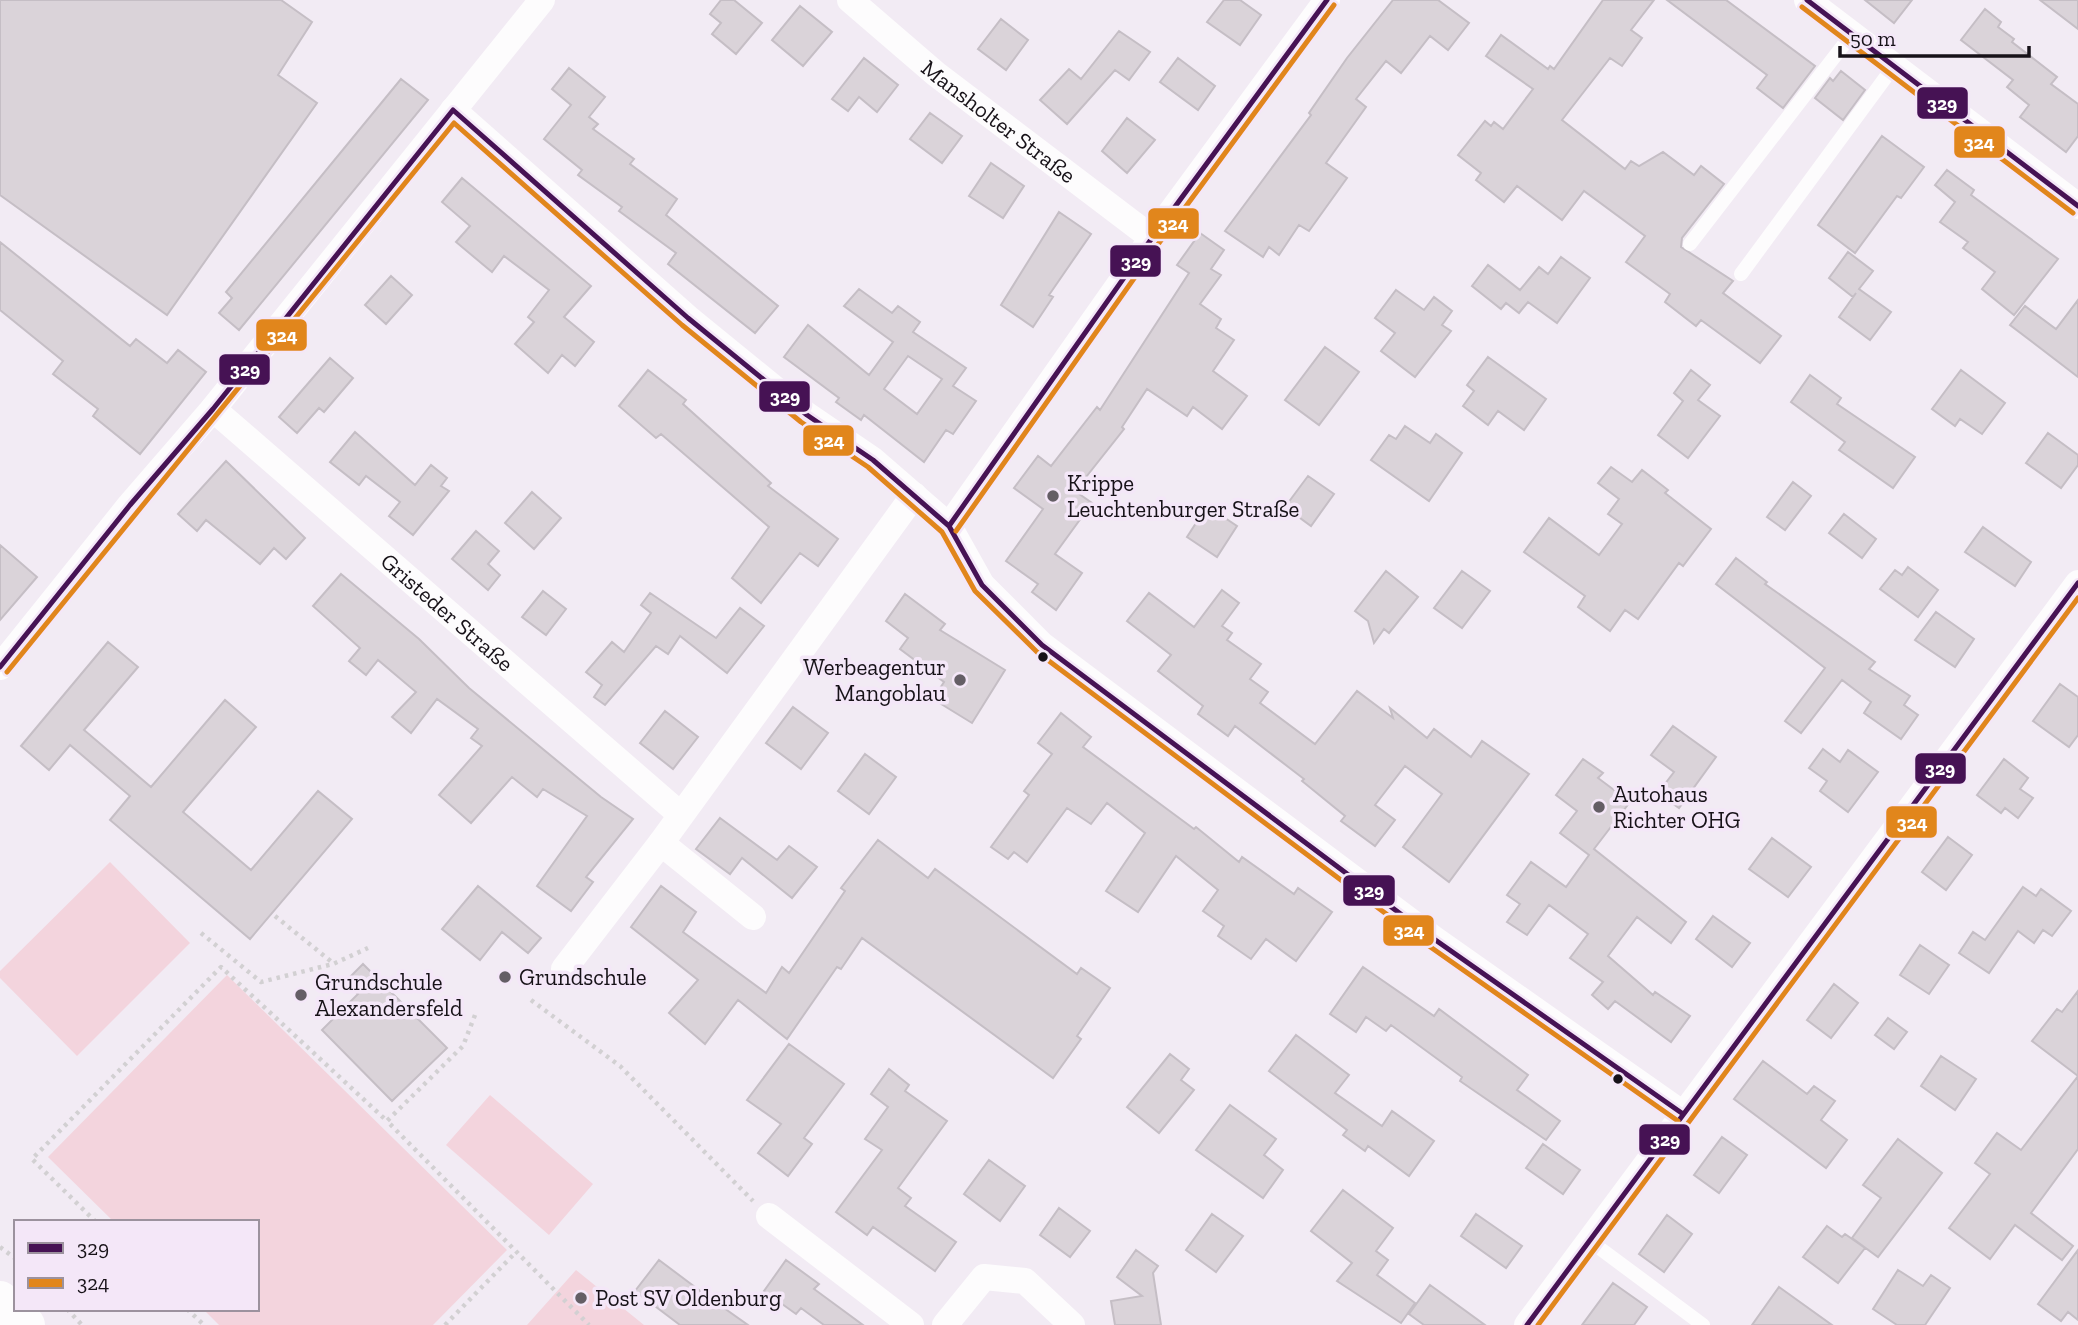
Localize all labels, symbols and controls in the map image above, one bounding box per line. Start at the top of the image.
scale bar [1840,14,2029,58]
text: 50 m [1850,26,1896,51]
street label: Mansholter Straße [916,54,1081,189]
line badge: 329 [1916,86,1969,120]
text: 329 [1927,92,1957,115]
line badge: 324 [1953,125,2006,159]
text: 324 [1963,131,1995,154]
line badge: 324 [1147,207,1200,240]
text: 324 [1157,212,1189,235]
line badge: 329 [1109,244,1162,278]
text: 329 [1121,250,1151,273]
line badge: 324 [255,318,308,352]
text: 324 [266,324,298,347]
line badge: 329 [218,353,271,386]
text: 329 [230,358,260,381]
line badge: 329 [758,380,811,413]
text: 329 [770,385,800,408]
line badge: 324 [802,424,855,457]
text: 324 [813,429,845,452]
place label: Krippe Leuchtenburger Straße [1067,469,1299,523]
marker: Krippe Leuchtenburger Straße [1045,488,1061,504]
street label: Gristeder Straße [375,547,519,677]
unlabelled marker [1036,650,1050,664]
place label: Werbeagentur Mangoblau [803,653,946,707]
marker: Werbeagentur Mangoblau [952,672,968,688]
line badge: 329 [1914,752,1967,785]
text: 329 [1925,757,1955,780]
place label: Autohaus Richter OHG [1613,780,1741,834]
marker: Autohaus Richter OHG [1591,799,1607,815]
line badge: 324 [1885,805,1938,839]
text: 324 [1896,811,1928,834]
line badge: 329 [1342,874,1396,907]
text: 329 [1354,879,1384,902]
line badge: 324 [1382,914,1435,947]
text: 324 [1393,919,1425,942]
place label: Grundschule [519,963,647,991]
place label: Grundschule Alexandersfeld [315,968,463,1022]
marker: Grundschule [497,969,513,985]
marker: Grundschule Alexandersfeld [293,987,309,1003]
unlabelled marker [1611,1072,1625,1086]
line badge: 329 [1638,1123,1691,1156]
text: 329 [1650,1128,1680,1151]
legend [14,1220,259,1311]
text: 329 [77,1235,109,1260]
text: 324 [77,1270,109,1295]
place label: Post SV Oldenburg [595,1284,782,1312]
marker: Post SV Oldenburg [573,1290,589,1306]

